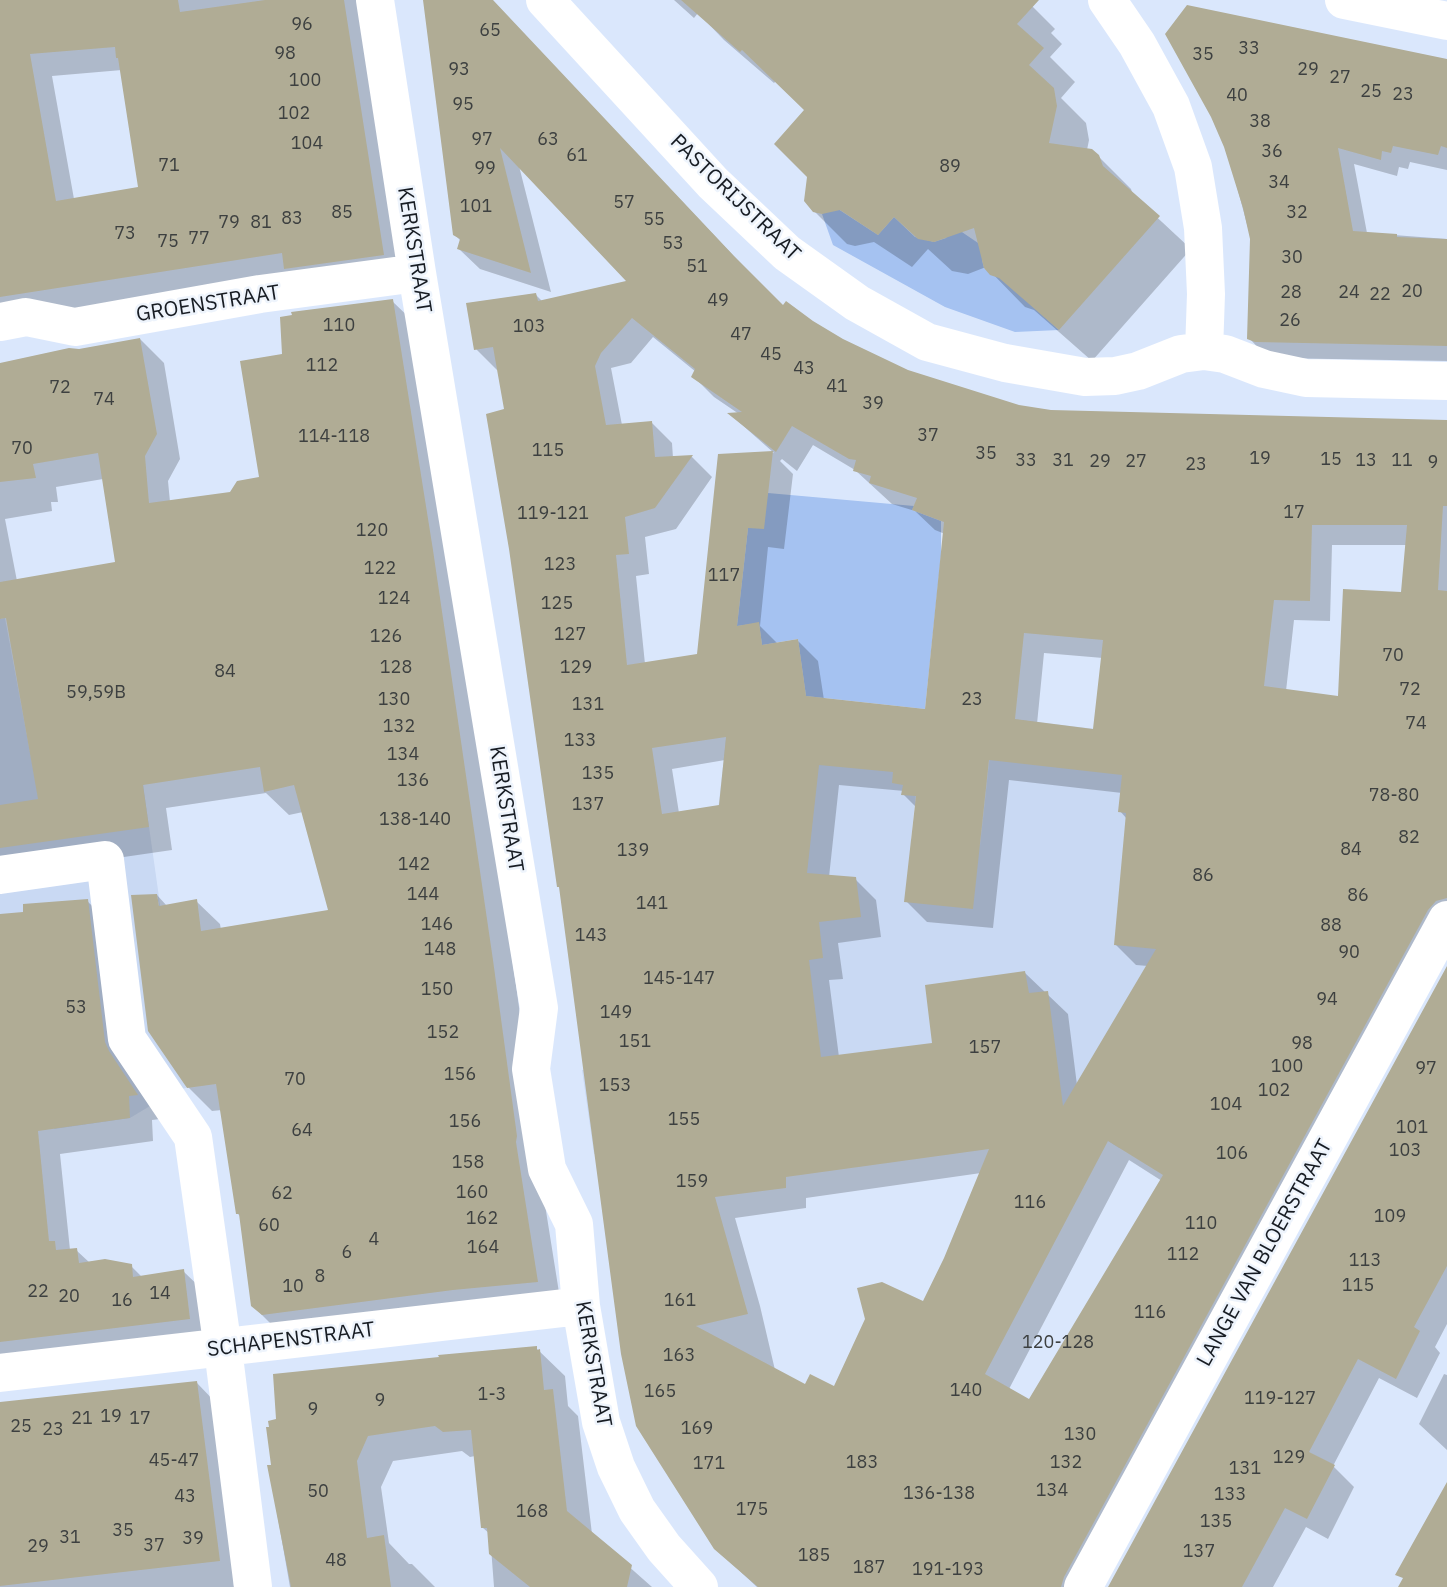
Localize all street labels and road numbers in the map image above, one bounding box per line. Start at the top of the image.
street label: PASTORIJSTRAAT [665,129,805,267]
street label: KERKSTRAAT [392,185,436,315]
street label: GROENSTRAAT [134,280,282,328]
street label: KERKSTRAAT [484,744,528,874]
street label: LANGE VAN BLOERSTRAAT [1192,1135,1338,1371]
street label: KERKSTRAAT [570,1299,616,1429]
street label: SCHAPENSTRAAT [206,1317,376,1363]

